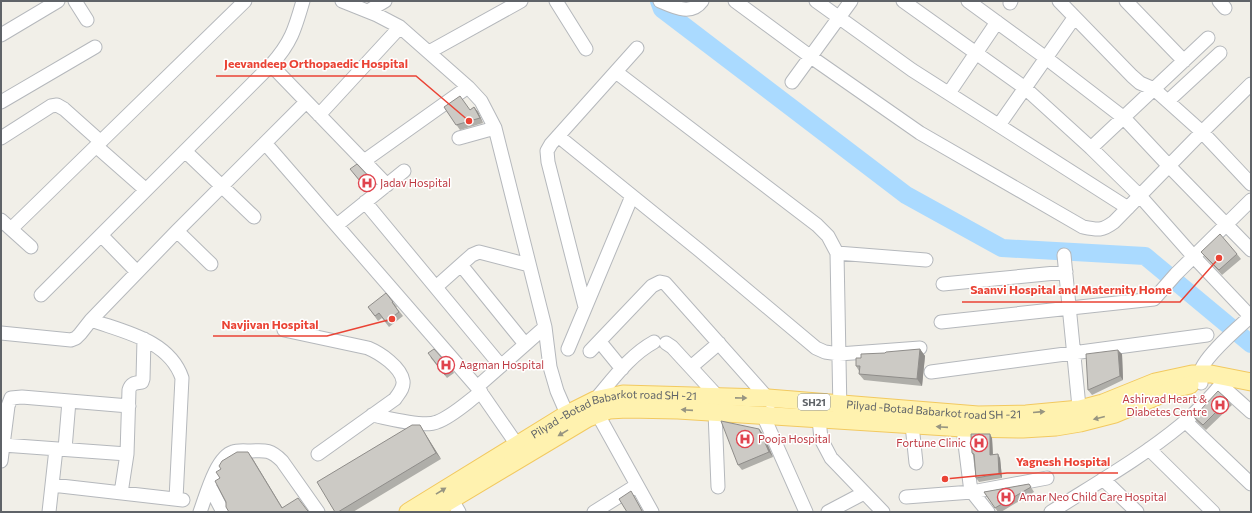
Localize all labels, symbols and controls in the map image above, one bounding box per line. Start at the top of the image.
callout: Jeevandeep Orthopaedic Hospital [216,52,416,76]
text: Jeevandeep Orthopaedic Hospital [224,56,408,71]
hospital icon: Jadav Hospital [357,173,377,193]
place label: Jadav Hospital [380,176,451,190]
callout: Saanvi Hospital and Maternity Home [962,278,1180,302]
text: Saanvi Hospital and Maternity Home [970,282,1172,296]
callout: Navjivan Hospital [213,312,327,336]
text: Navjivan Hospital [221,317,319,331]
hospital icon: Aagman Hospital [436,355,456,375]
place label: Aagman Hospital [459,358,544,371]
street label: Pilyad -Botad Babarkot road SH -21 [528,387,697,441]
place label: Ashirvad Heart & Diabetes Centre [1122,392,1207,418]
road number: SH21 [798,394,830,410]
one-way arrow [735,395,748,401]
hospital icon: Ashirvad Heart & Diabetes Centre [1210,395,1230,415]
street label: Pilyad -Botad Babarkot road SH -21 [846,397,1021,421]
one-way arrow [681,407,693,414]
one-way arrow [1033,409,1045,416]
one-way arrow [1093,415,1105,421]
one-way arrow [936,423,948,430]
hospital icon: Pooja Hospital [735,429,755,449]
one-way arrow [557,430,569,437]
place label: Pooja Hospital [758,432,831,445]
hospital icon: Fortune Clinic [969,433,989,453]
place label: Fortune Clinic [896,436,966,449]
callout: Yagnesh Hospital [1007,449,1118,473]
text: Yagnesh Hospital [1016,454,1110,468]
hospital icon: Amar Neo Child Care Hospital [996,487,1016,507]
one-way arrow [436,488,447,495]
place label: Amar Neo Child Care Hospital [1019,490,1167,503]

